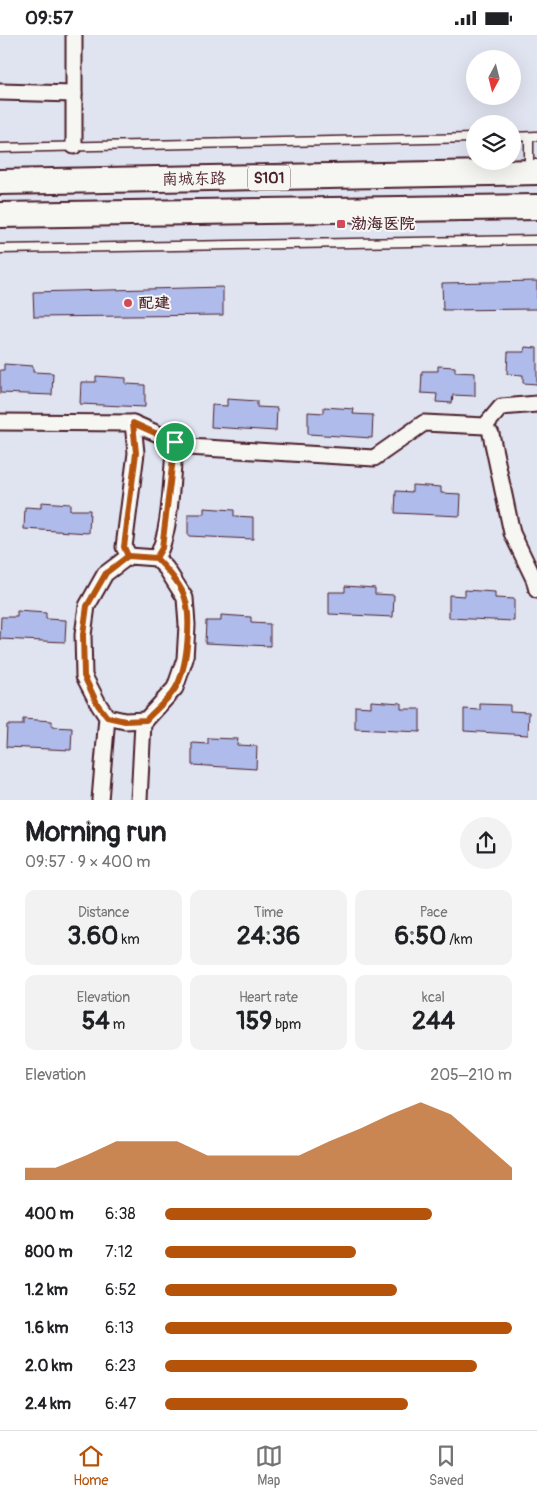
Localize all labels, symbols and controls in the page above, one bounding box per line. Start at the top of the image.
text: 09:57 [25,6,73,30]
north arrow [466,50,521,105]
map controls [466,50,521,170]
button: layers [466,115,521,170]
road number: S101 [248,165,290,191]
street label: 南城东路 [162,168,226,190]
place label: 渤海医院 [351,214,415,234]
marker: 渤海医院 [335,218,347,230]
place label: 配建 [138,293,170,313]
marker: 配建 [122,297,134,309]
pin [154,421,196,463]
icon: arrive [161,428,189,456]
text: Morning run [25,815,167,850]
button: share [460,817,512,869]
text: 09:57 · 9 × 400 m [25,852,151,872]
text: Distance [78,904,129,921]
text: Time [254,904,283,921]
text: Pace [420,904,447,921]
text: 3.60 [67,921,118,952]
text: 24:36 [237,921,300,952]
text: 6:50 [394,921,446,952]
text: km [118,931,140,948]
text: /km [446,931,473,948]
text: Elevation [77,989,130,1006]
text: Heart rate [239,989,298,1006]
text: kcal [422,989,445,1006]
text: 54 [82,1006,110,1037]
text: 159 [236,1006,272,1037]
text: 244 [412,1006,455,1037]
text: m [110,1016,125,1033]
text: bpm [272,1016,301,1033]
text: Elevation [25,1065,86,1085]
text: 205–210 m [430,1065,512,1085]
text: 400 m [25,1204,74,1224]
text: 6:38 [105,1204,136,1224]
text: 800 m [25,1242,73,1262]
text: 7:12 [105,1242,133,1262]
text: 1.2 km [25,1280,68,1300]
text: 6:52 [105,1280,136,1300]
text: 1.6 km [25,1318,68,1338]
text: 6:13 [105,1318,134,1338]
text: 2.0 km [25,1356,73,1376]
text: 6:23 [105,1356,136,1376]
text: 2.4 km [25,1394,71,1414]
text: 6:47 [105,1394,136,1414]
tab: Home [73,1442,108,1489]
tab: Map [255,1442,283,1489]
tab: Saved [429,1442,464,1489]

